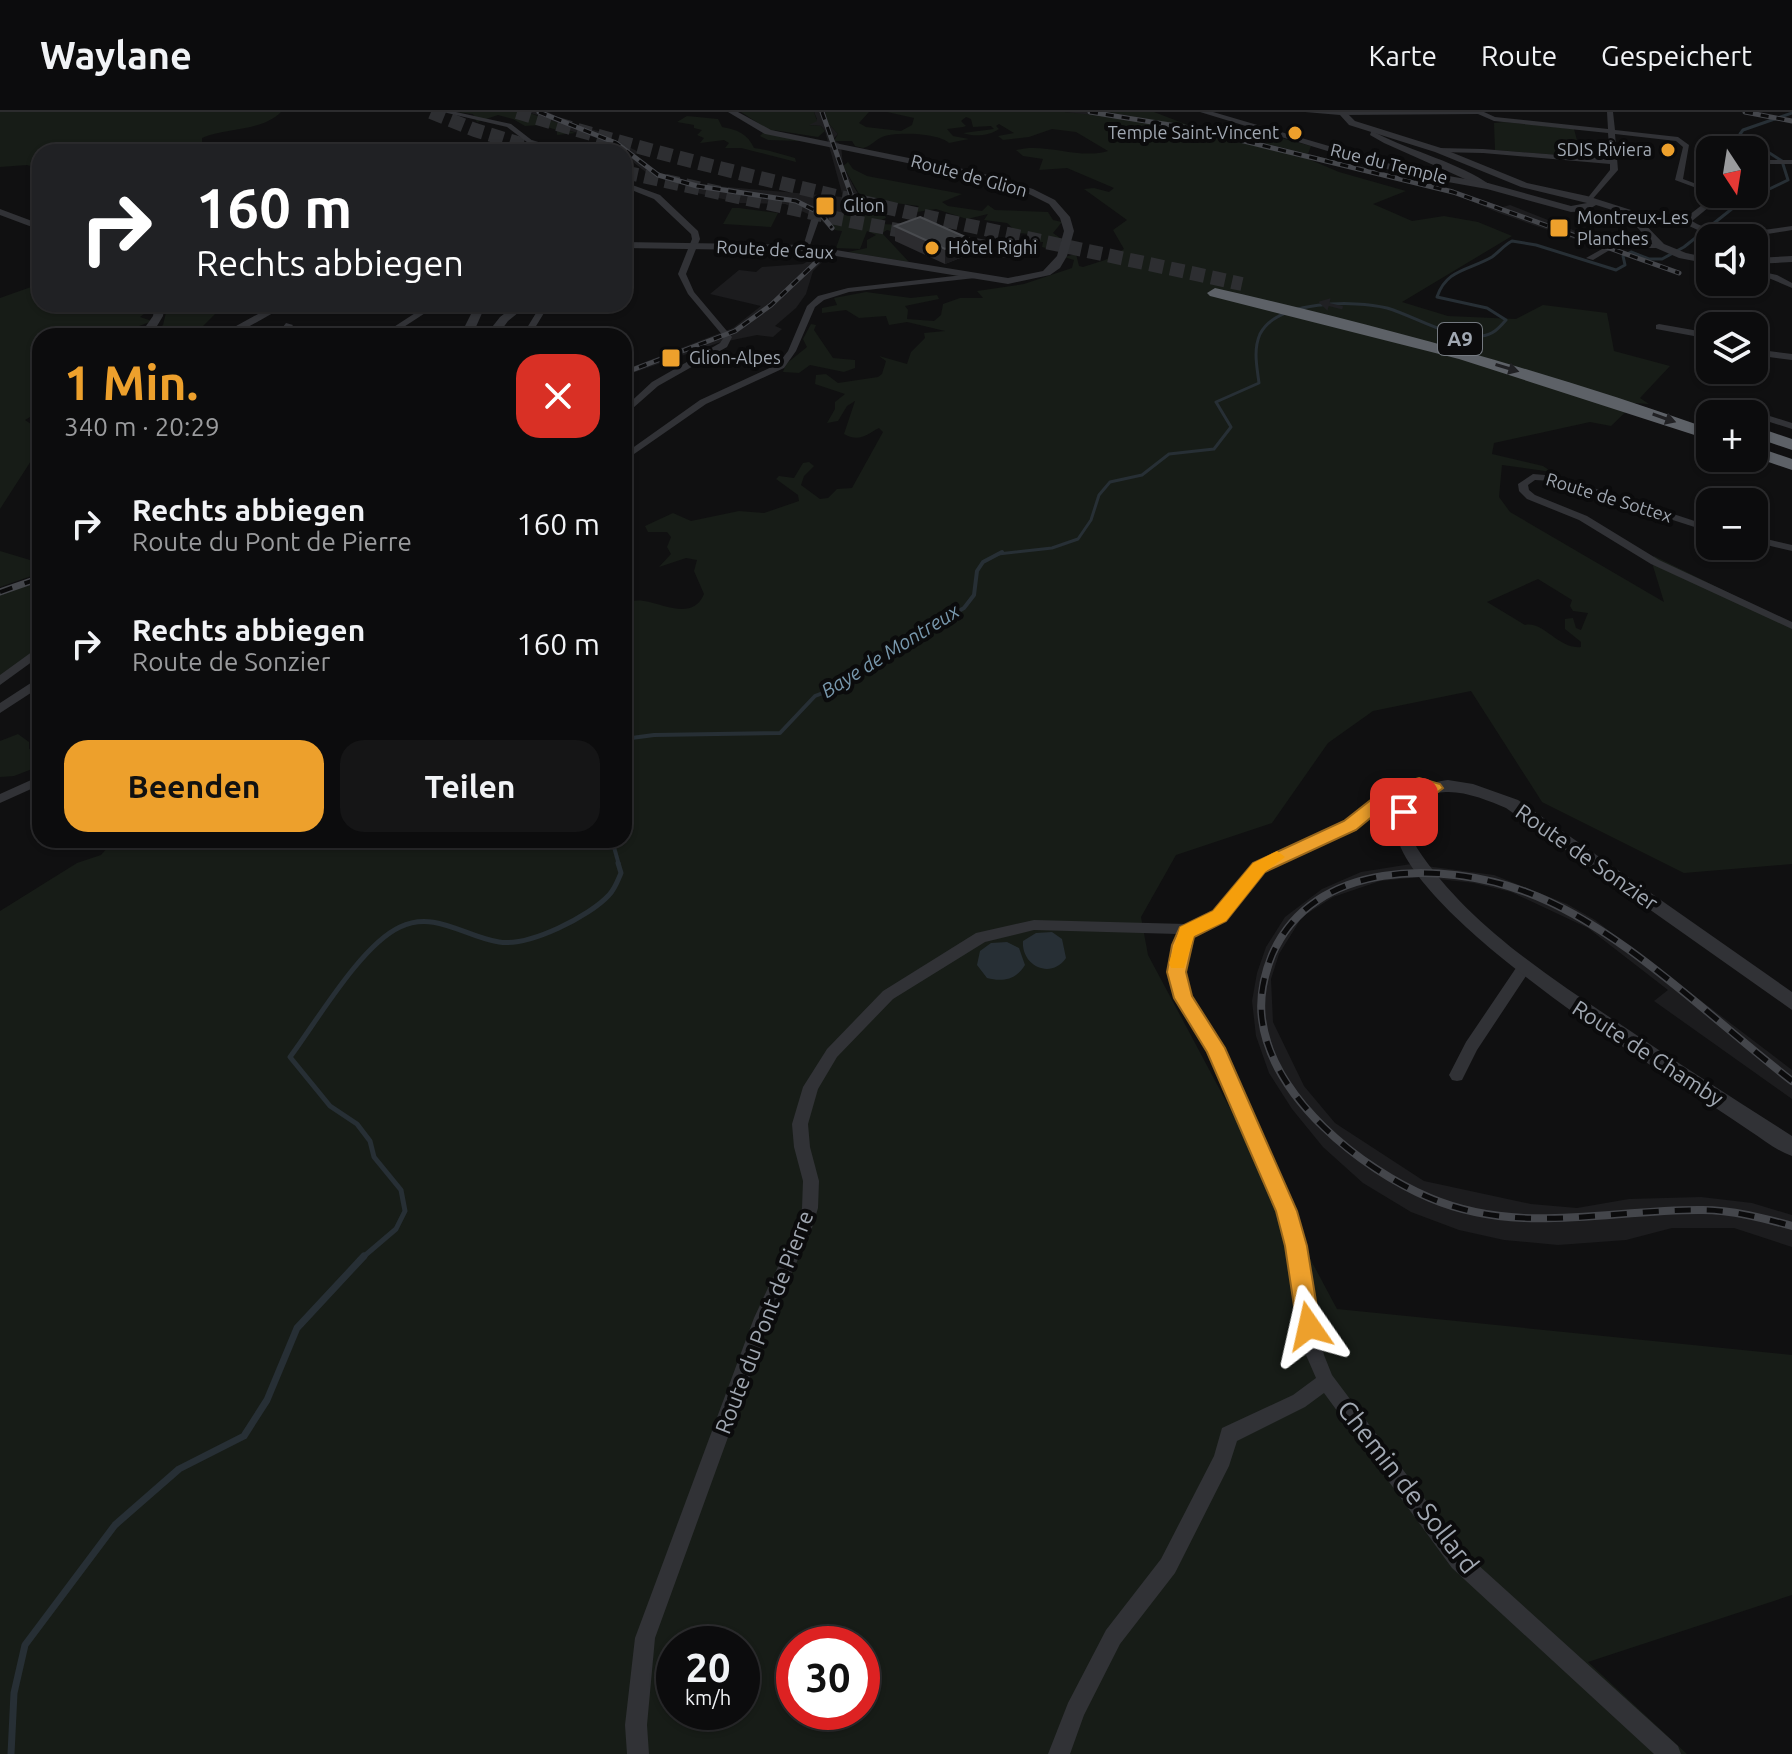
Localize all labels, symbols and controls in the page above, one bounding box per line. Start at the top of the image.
text: Waylane [40,34,192,76]
text: Karte [1368,40,1437,71]
text: Route [1481,40,1557,71]
text: Gespeichert [1601,40,1752,71]
place label: Temple Saint-Vincent [1108,122,1279,142]
marker: Temple Saint-Vincent [1286,124,1304,142]
north arrow [1696,136,1768,208]
map controls [1696,136,1768,560]
street label: Rue du Temple [1328,139,1450,187]
place label: SDIS Riviera [1557,139,1652,159]
marker: SDIS Riviera [1659,141,1677,159]
street label: Route de Glion [909,150,1030,200]
icon: right [64,176,168,280]
text: 160 m [196,176,352,239]
marker: Glion [814,195,836,217]
place label: Glion [843,195,885,215]
place label: Montreux-Les Planches [1577,207,1689,248]
marker: Montreux-Les Planches [1548,217,1570,239]
button: sound [1696,224,1768,296]
street label: Route de Caux [716,236,834,262]
place label: Hôtel Righi [948,237,1038,257]
marker: Hôtel Righi [923,239,941,257]
text: Rechts abbiegen [196,242,464,283]
one-way arrow [1319,299,1344,311]
button: layers [1696,312,1768,384]
road number: A9 [1438,323,1482,355]
marker: Glion-Alpes [660,347,682,369]
place label: Glion-Alpes [689,347,781,367]
button: close [516,354,600,438]
text: 1 Min. [64,355,198,409]
one-way arrow [1496,362,1520,375]
button: + [1696,400,1768,472]
text: 340 m · 20:29 [64,412,220,441]
one-way arrow [1652,413,1676,425]
street label: Route de Sottex [1544,468,1675,526]
button: − [1696,488,1768,560]
text: Rechts abbiegen [132,493,365,527]
icon: right [64,502,108,546]
text: 160 m [516,507,600,541]
text: Route du Pont de Pierre [132,527,412,556]
water label: Baye de Montreux [817,599,963,702]
text: Rechts abbiegen [132,613,365,647]
icon: right [64,622,108,666]
text: 160 m [516,627,600,661]
text: Route de Sonzier [132,647,330,676]
button: Beenden [64,740,324,832]
button: Teilen [340,740,600,832]
pin [1370,778,1438,846]
icon: arrive [1382,790,1426,834]
street label: Route de Sonzier [1511,798,1664,915]
street label: Route de Chamby [1568,995,1729,1111]
street label: Route du Pont de Pierre [709,1207,818,1437]
position arrow [1267,1284,1351,1368]
street label: Chemin de Sollard [1332,1395,1485,1579]
speed limit sign: 30 [776,1626,880,1730]
text: 20 [685,1645,731,1690]
text: km/h [685,1686,731,1709]

